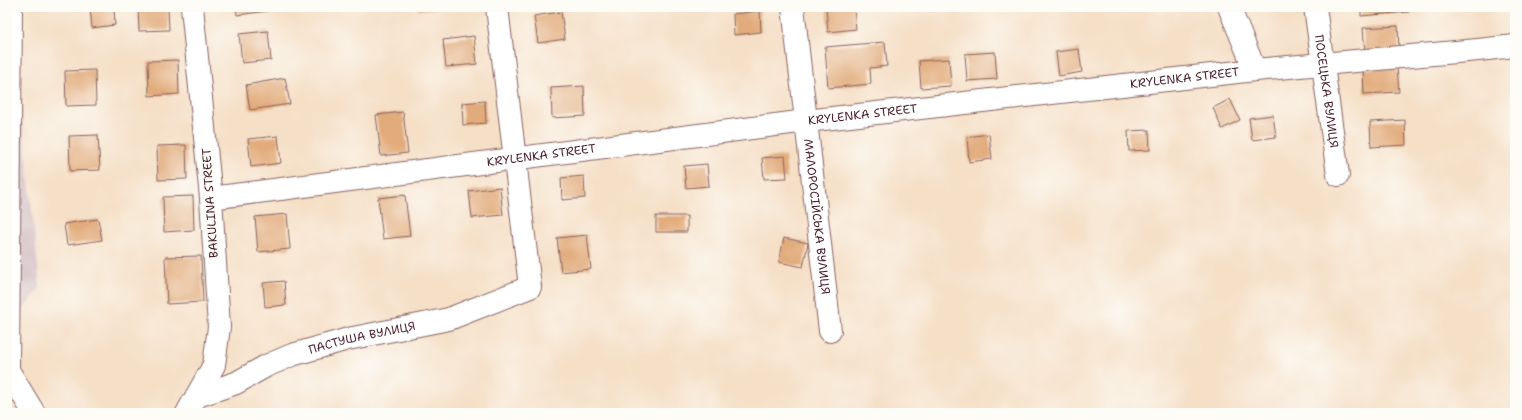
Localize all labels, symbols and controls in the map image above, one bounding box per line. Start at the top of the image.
street label: ПОСЕЦЬКА ВУЛИЦЯ [1311,34,1342,149]
street label: KRYLENKA STREET [1129,64,1241,92]
street label: KRYLENKA STREET [807,100,919,129]
street label: МАЛОРОСІЙСЬКА ВУЛИЦЯ [800,138,834,295]
street label: KRYLENKA STREET [486,140,597,170]
street label: BAKULINA STREET [198,147,222,259]
street label: ПАСТУША ВУЛИЦЯ [307,318,417,358]

